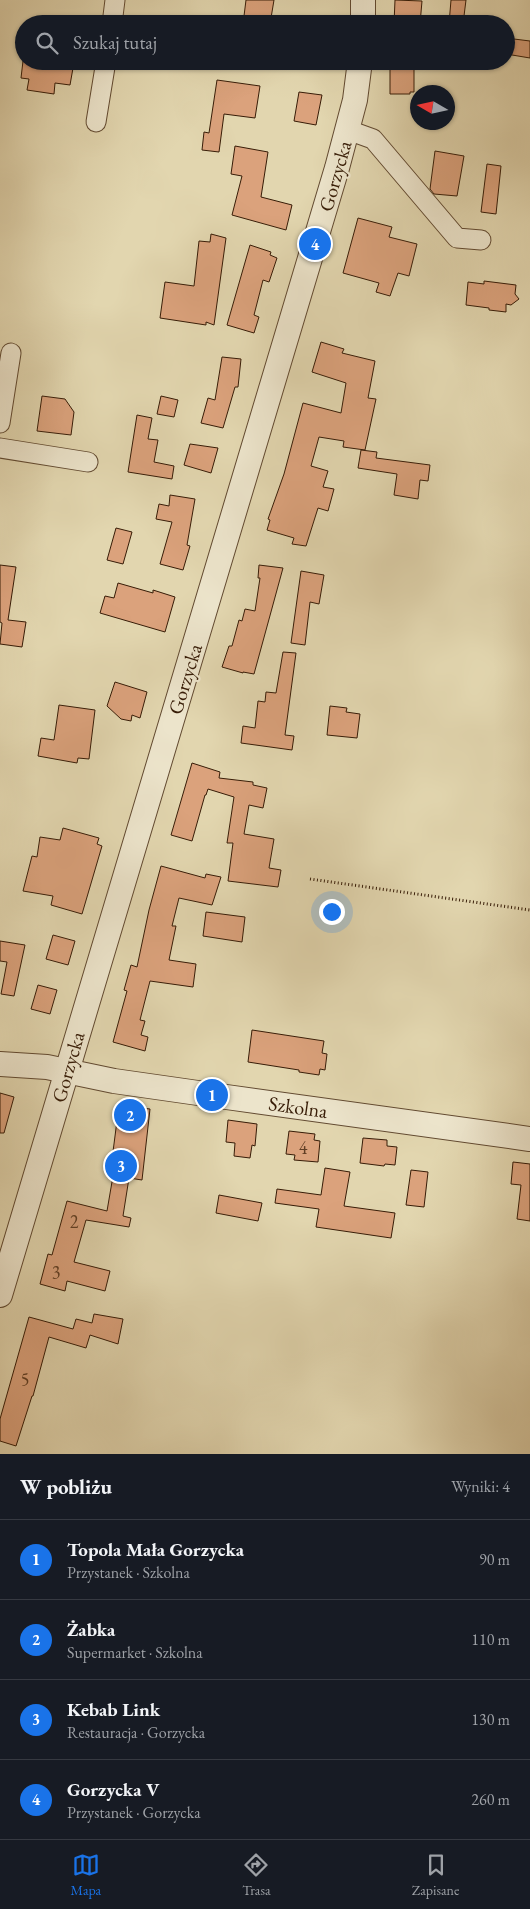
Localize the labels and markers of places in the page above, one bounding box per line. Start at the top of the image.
pin: 4 [299,225,331,263]
pin: 1 [196,1076,228,1114]
pin: 2 [114,1096,146,1134]
pin: 3 [105,1147,137,1185]

